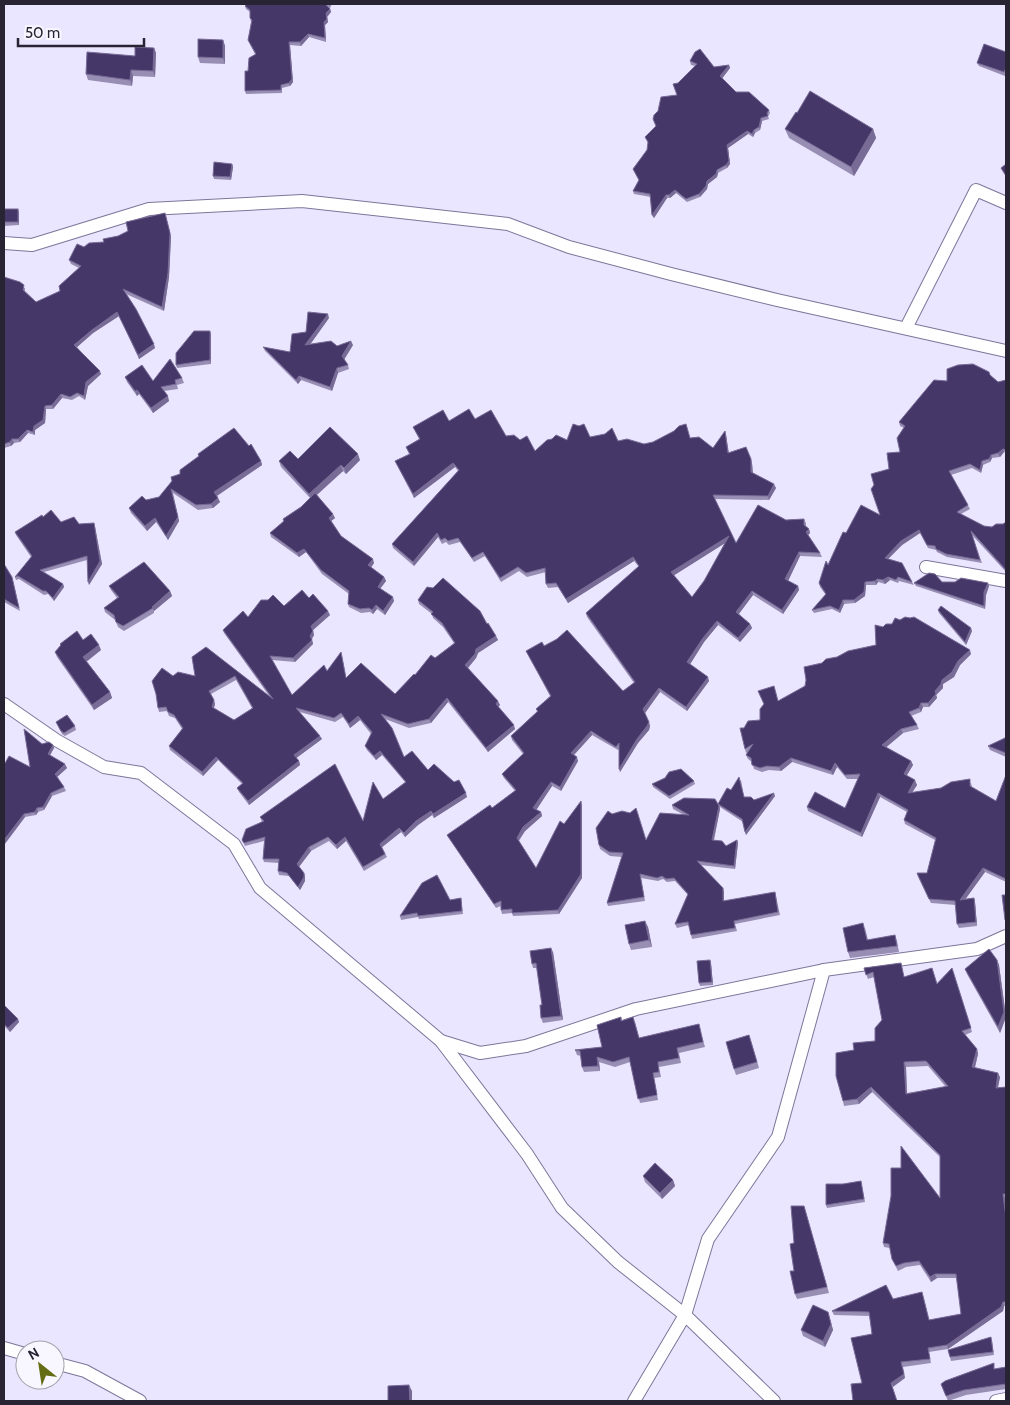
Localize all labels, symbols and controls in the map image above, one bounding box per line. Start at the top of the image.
scale bar [18,15,144,47]
text: 50 m [25,24,60,42]
north arrow [15,1340,65,1390]
text: N [25,1343,42,1364]

